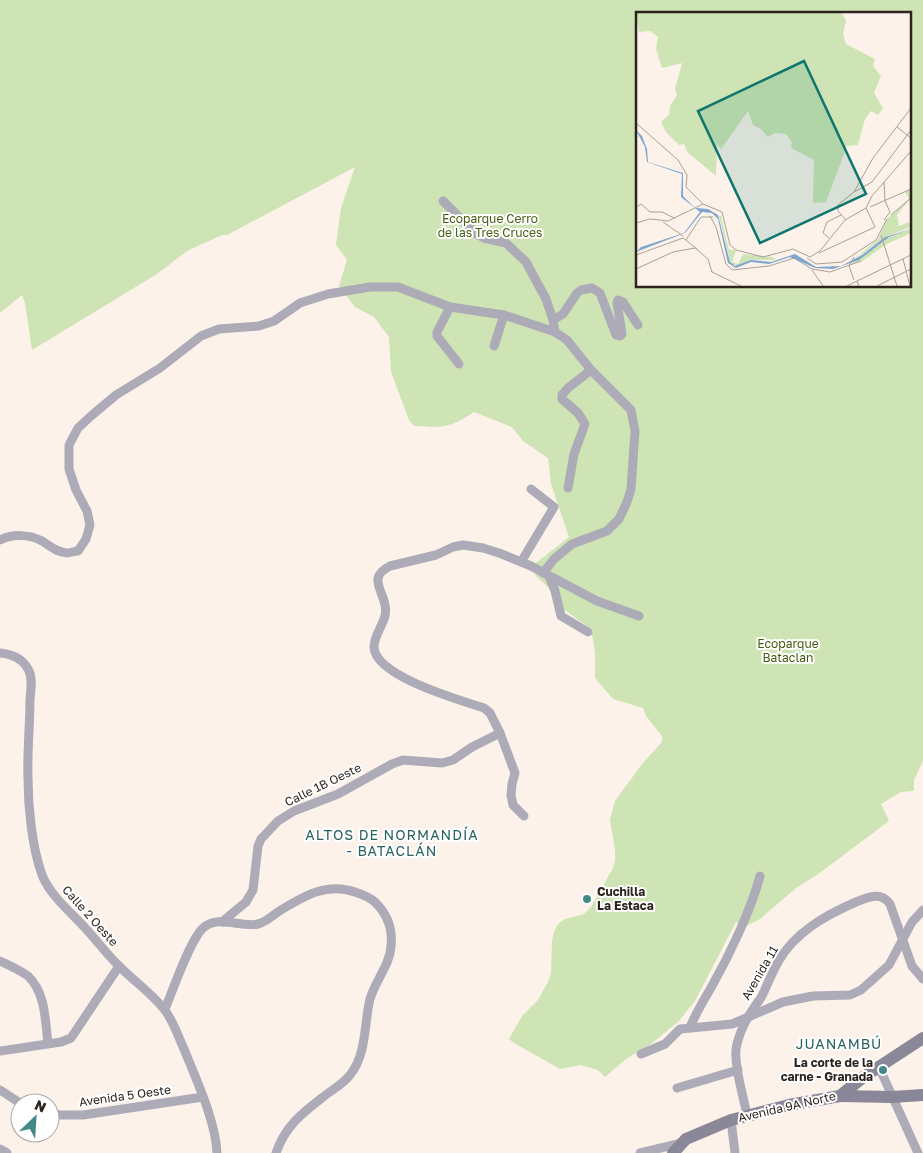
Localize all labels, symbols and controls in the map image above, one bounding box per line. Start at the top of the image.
inset map [636,12,910,288]
park label: Ecoparque Cerro de las Tres Cruces [438,211,542,240]
park label: Ecoparque Bataclan [757,636,819,665]
street label: Calle 1B Oeste [282,760,364,810]
district label: ALTOS DE NORMANDÍA - BATACLÁN [305,826,479,859]
street label: Calle 2 Oeste [59,882,122,949]
place label: Cuchilla La Estaca [597,884,654,913]
marker: Cuchilla La Estaca [581,893,593,905]
street label: Avenida 11 [738,943,781,1003]
district label: JUANAMBÚ [796,1035,882,1052]
place label: La corte de la carne - Granada [781,1055,873,1084]
marker: La corte de la carne - Granada [877,1064,889,1076]
street label: Avenida 5 Oeste [78,1082,172,1109]
street label: Avenida 9A Norte [737,1088,837,1125]
north arrow [10,1093,60,1143]
text: N [32,1096,49,1116]

